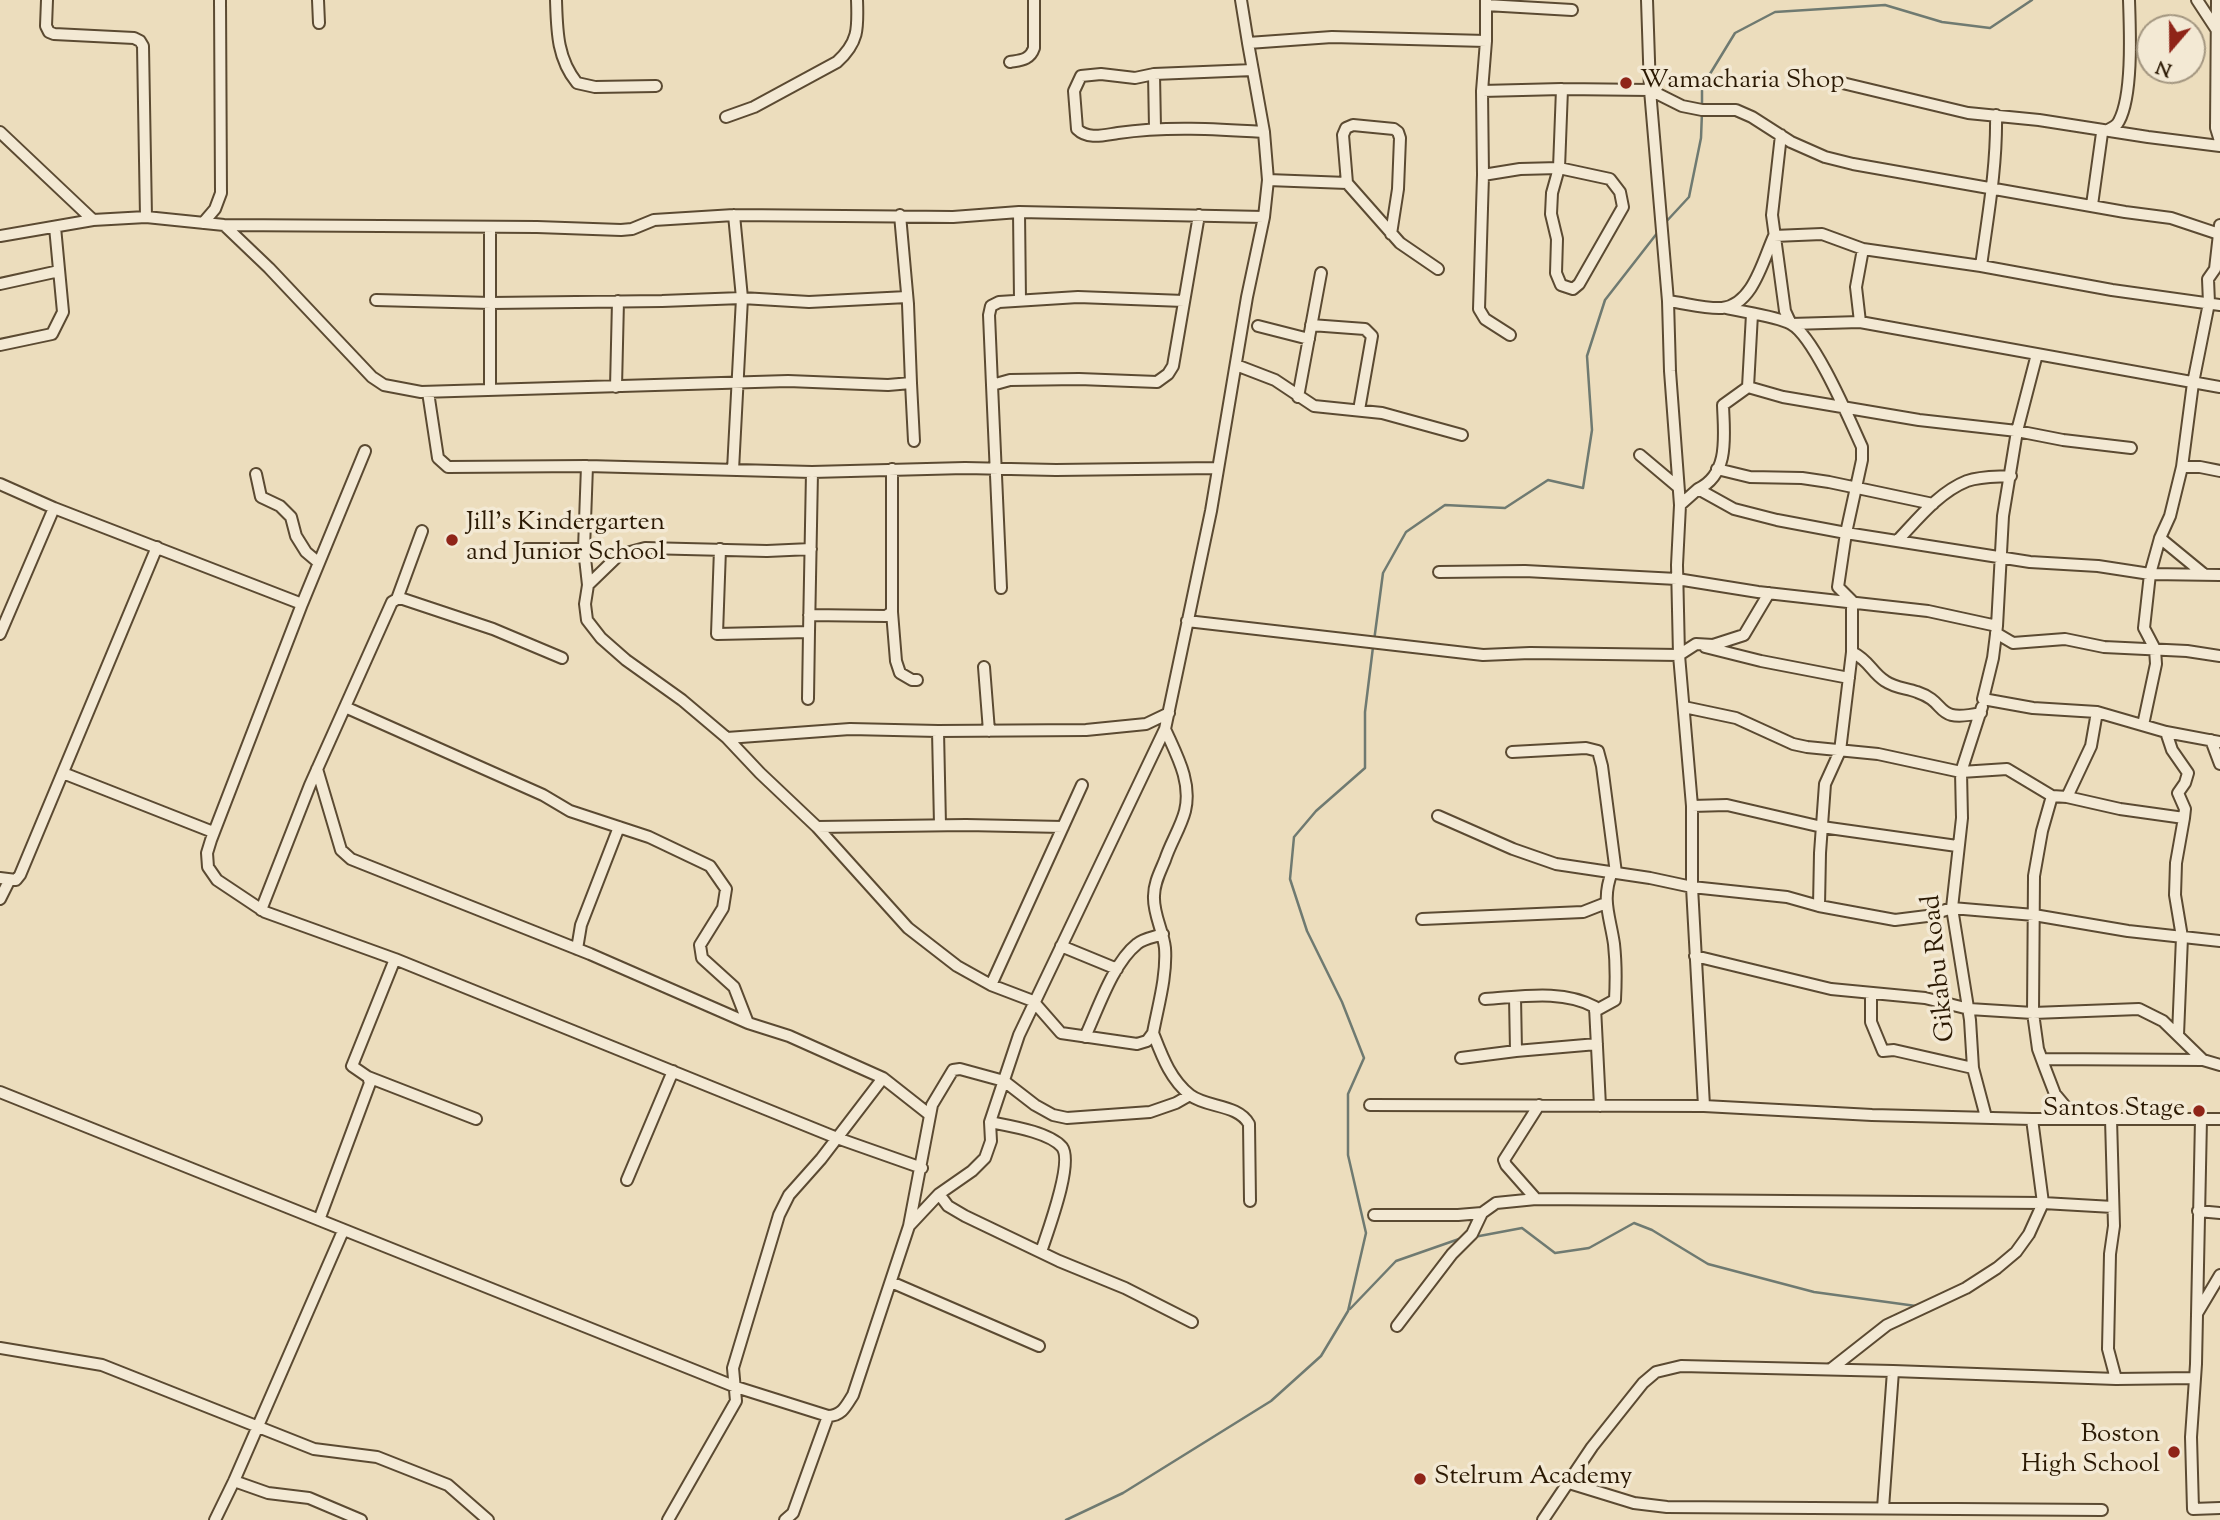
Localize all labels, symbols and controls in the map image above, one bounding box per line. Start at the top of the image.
north arrow [2136,14,2206,84]
text: N [2153,52,2176,83]
place label: Wamacharia Shop [1640,67,1845,99]
marker: Wamacharia Shop [1618,75,1634,91]
place label: Jill's Kindergarten and Junior School [466,509,666,570]
marker: Jill's Kindergarten and Junior School [444,532,460,548]
street label: Gikabu Road [1918,893,1964,1043]
place label: Santos Stage [2043,1095,2185,1127]
marker: Santos Stage [2191,1103,2207,1119]
place label: Boston High School [2021,1421,2160,1482]
marker: Boston High School [2166,1444,2182,1460]
place label: Stelrum Academy [1434,1463,1633,1495]
marker: Stelrum Academy [1412,1471,1428,1487]

